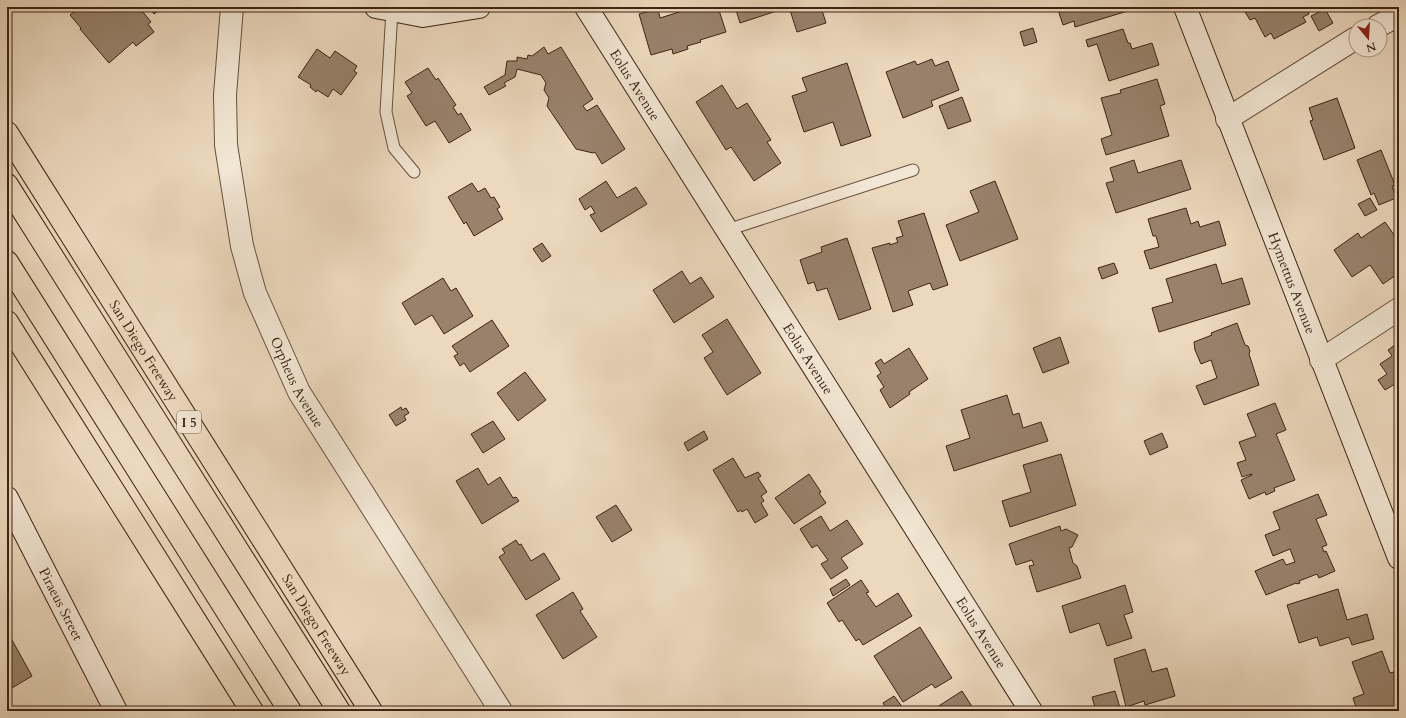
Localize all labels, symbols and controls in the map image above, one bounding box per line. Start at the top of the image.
north arrow [1348,18,1388,58]
text: N [1364,38,1378,56]
street label: Eolus Avenue [605,46,664,124]
street label: Hymettus Avenue [1263,229,1320,337]
street label: San Diego Freeway [105,297,183,405]
street label: Eolus Avenue [778,319,838,398]
street label: Orpheus Avenue [266,334,328,432]
road number: I 5 [177,411,201,433]
street label: Piraeus Street [34,564,88,644]
street label: San Diego Freeway [277,571,356,680]
street label: Eolus Avenue [951,593,1011,672]

